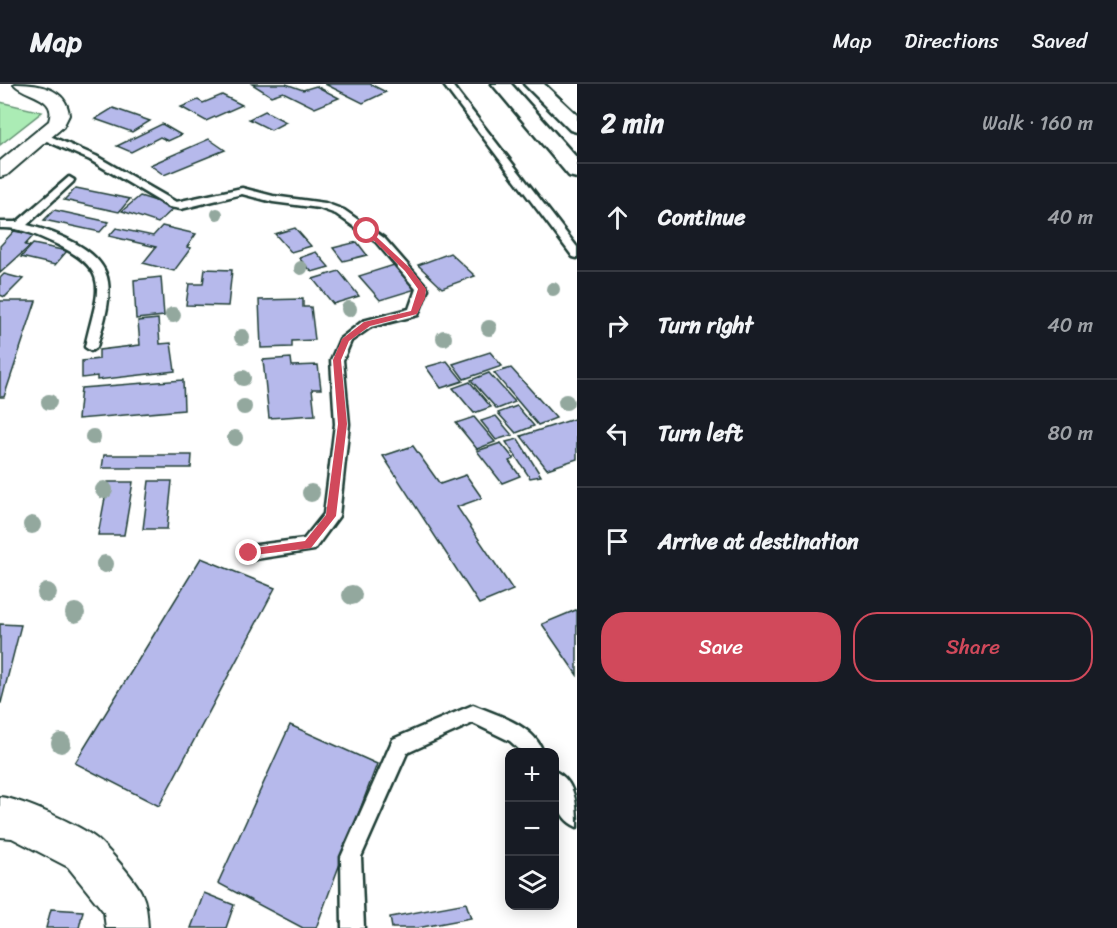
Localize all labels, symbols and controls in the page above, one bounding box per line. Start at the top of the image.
text: Map [30,17,82,66]
text: Map [833,22,871,60]
text: Directions [904,22,999,60]
text: Saved [1032,22,1087,60]
text: 2 min [601,100,664,146]
text: Walk · 160 m [982,106,1093,141]
text: Continue [658,198,746,237]
text: 40 m [1047,200,1093,235]
icon: ahead [601,201,634,234]
route start [353,217,379,243]
text: Turn right [658,306,753,345]
text: 40 m [1047,308,1093,343]
icon: right [601,309,634,342]
text: Turn left [658,414,743,453]
text: 80 m [1048,416,1093,451]
icon: left [601,417,634,450]
text: Arrive at destination [658,522,859,561]
icon: arrive [601,525,634,558]
route end [235,539,261,565]
button: Save [601,612,841,682]
button: Share [853,612,1093,682]
map controls [505,748,559,910]
button: + [505,748,559,802]
button: − [505,802,559,856]
button: layers [505,856,559,910]

